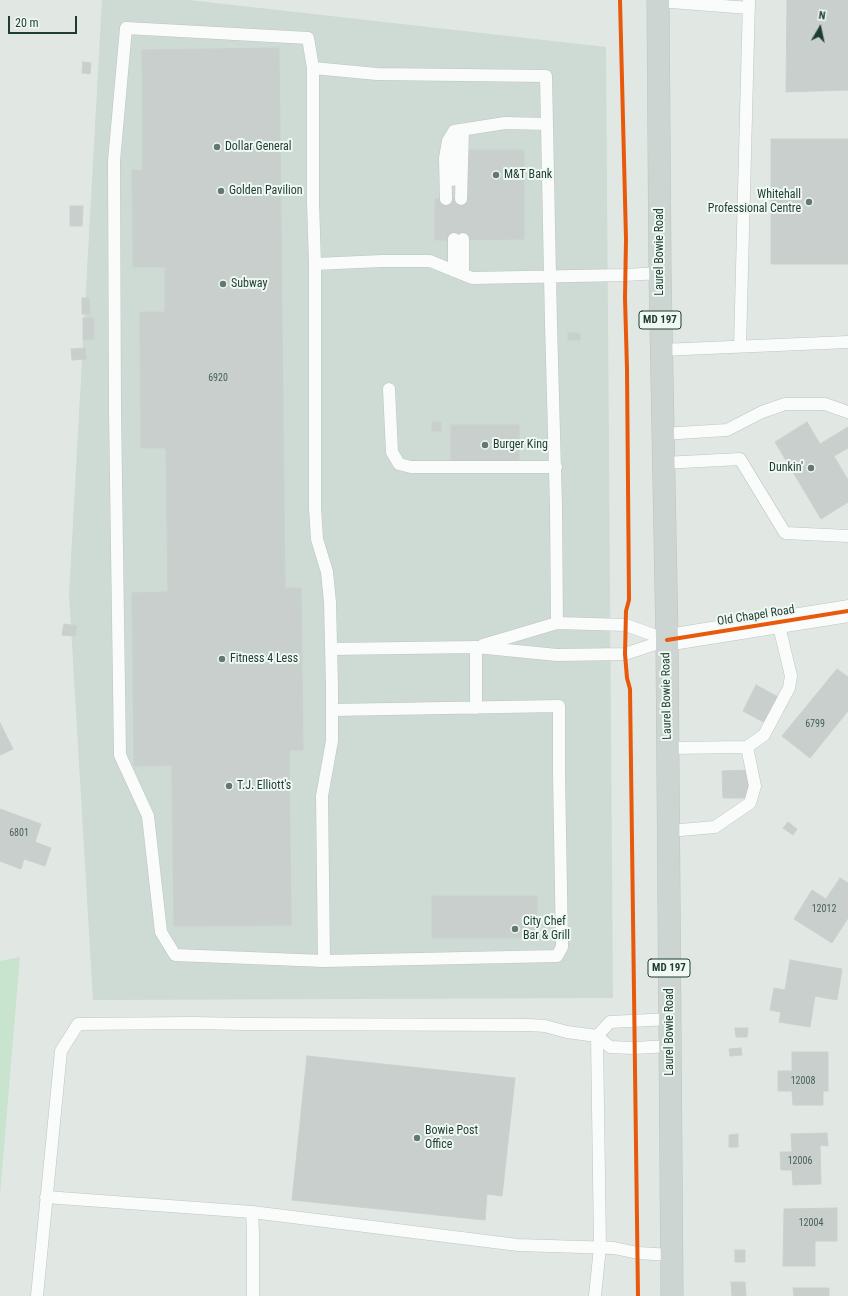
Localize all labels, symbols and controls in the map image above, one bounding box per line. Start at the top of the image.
scale bar [10,8,79,34]
north arrow [800,8,840,48]
text: N [818,9,826,23]
text: 20 m [15,16,39,30]
place label: Dollar General [225,140,292,154]
marker: Dollar General [212,142,222,152]
place label: M&T Bank [504,168,552,182]
marker: M&T Bank [491,170,501,180]
place label: Golden Pavilion [229,184,302,198]
marker: Golden Pavilion [216,186,226,196]
place label: Whitehall Professional Centre [708,188,801,216]
marker: Whitehall Professional Centre [804,197,814,207]
street label: Laurel Bowie Road [653,208,667,296]
place label: Subway [231,277,267,291]
marker: Subway [218,279,228,289]
road number: MD 197 [639,311,681,329]
house number: 6920 [208,372,228,384]
place label: Burger King [493,438,548,452]
marker: Burger King [480,440,490,450]
place label: Dunkin' [769,461,803,475]
marker: Dunkin' [806,463,816,473]
street label: Old Chapel Road [716,603,796,629]
place label: Fitness 4 Less [230,652,298,666]
street label: Laurel Bowie Road [659,652,675,740]
marker: Fitness 4 Less [217,654,227,664]
house number: 6799 [805,718,825,730]
place label: T.J. Elliott's [237,779,291,793]
marker: T.J. Elliott's [224,781,234,791]
house number: 6801 [9,827,29,839]
house number: 12012 [812,903,836,915]
place label: City Chef Bar & Grill [523,915,570,943]
marker: City Chef Bar & Grill [510,924,520,934]
road number: MD 197 [648,959,690,977]
street label: Laurel Bowie Road [663,988,677,1076]
house number: 12008 [791,1075,815,1087]
place label: Bowie Post Office [425,1124,478,1152]
marker: Bowie Post Office [412,1133,422,1143]
house number: 12006 [788,1155,812,1167]
house number: 12004 [799,1217,823,1229]

